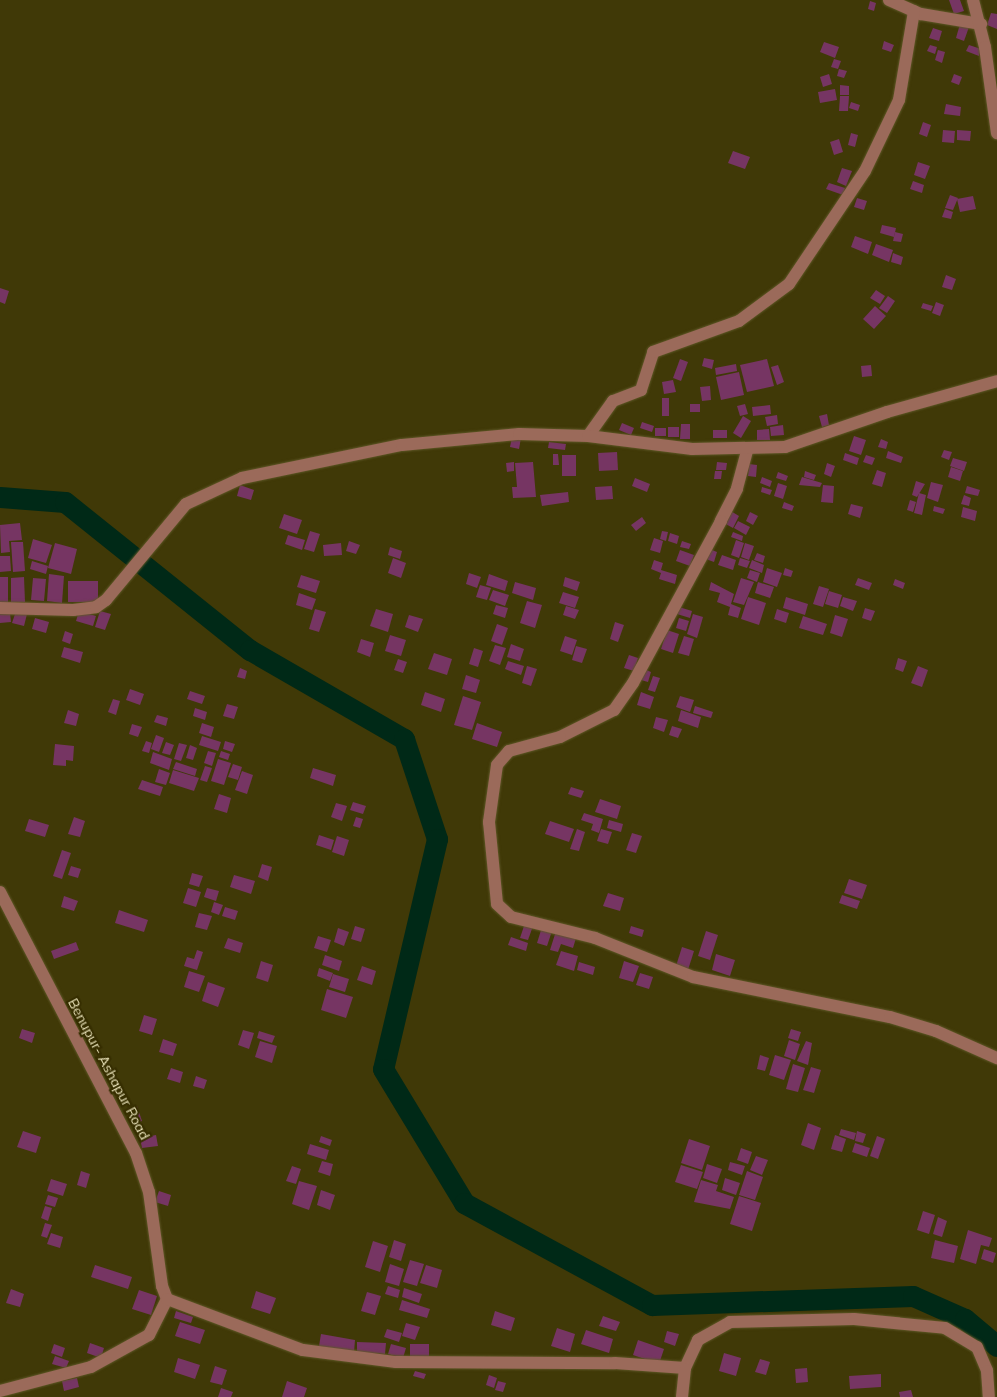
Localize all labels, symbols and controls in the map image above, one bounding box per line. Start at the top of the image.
street label: Benupur- Ashapur Road [65,995,153,1143]

